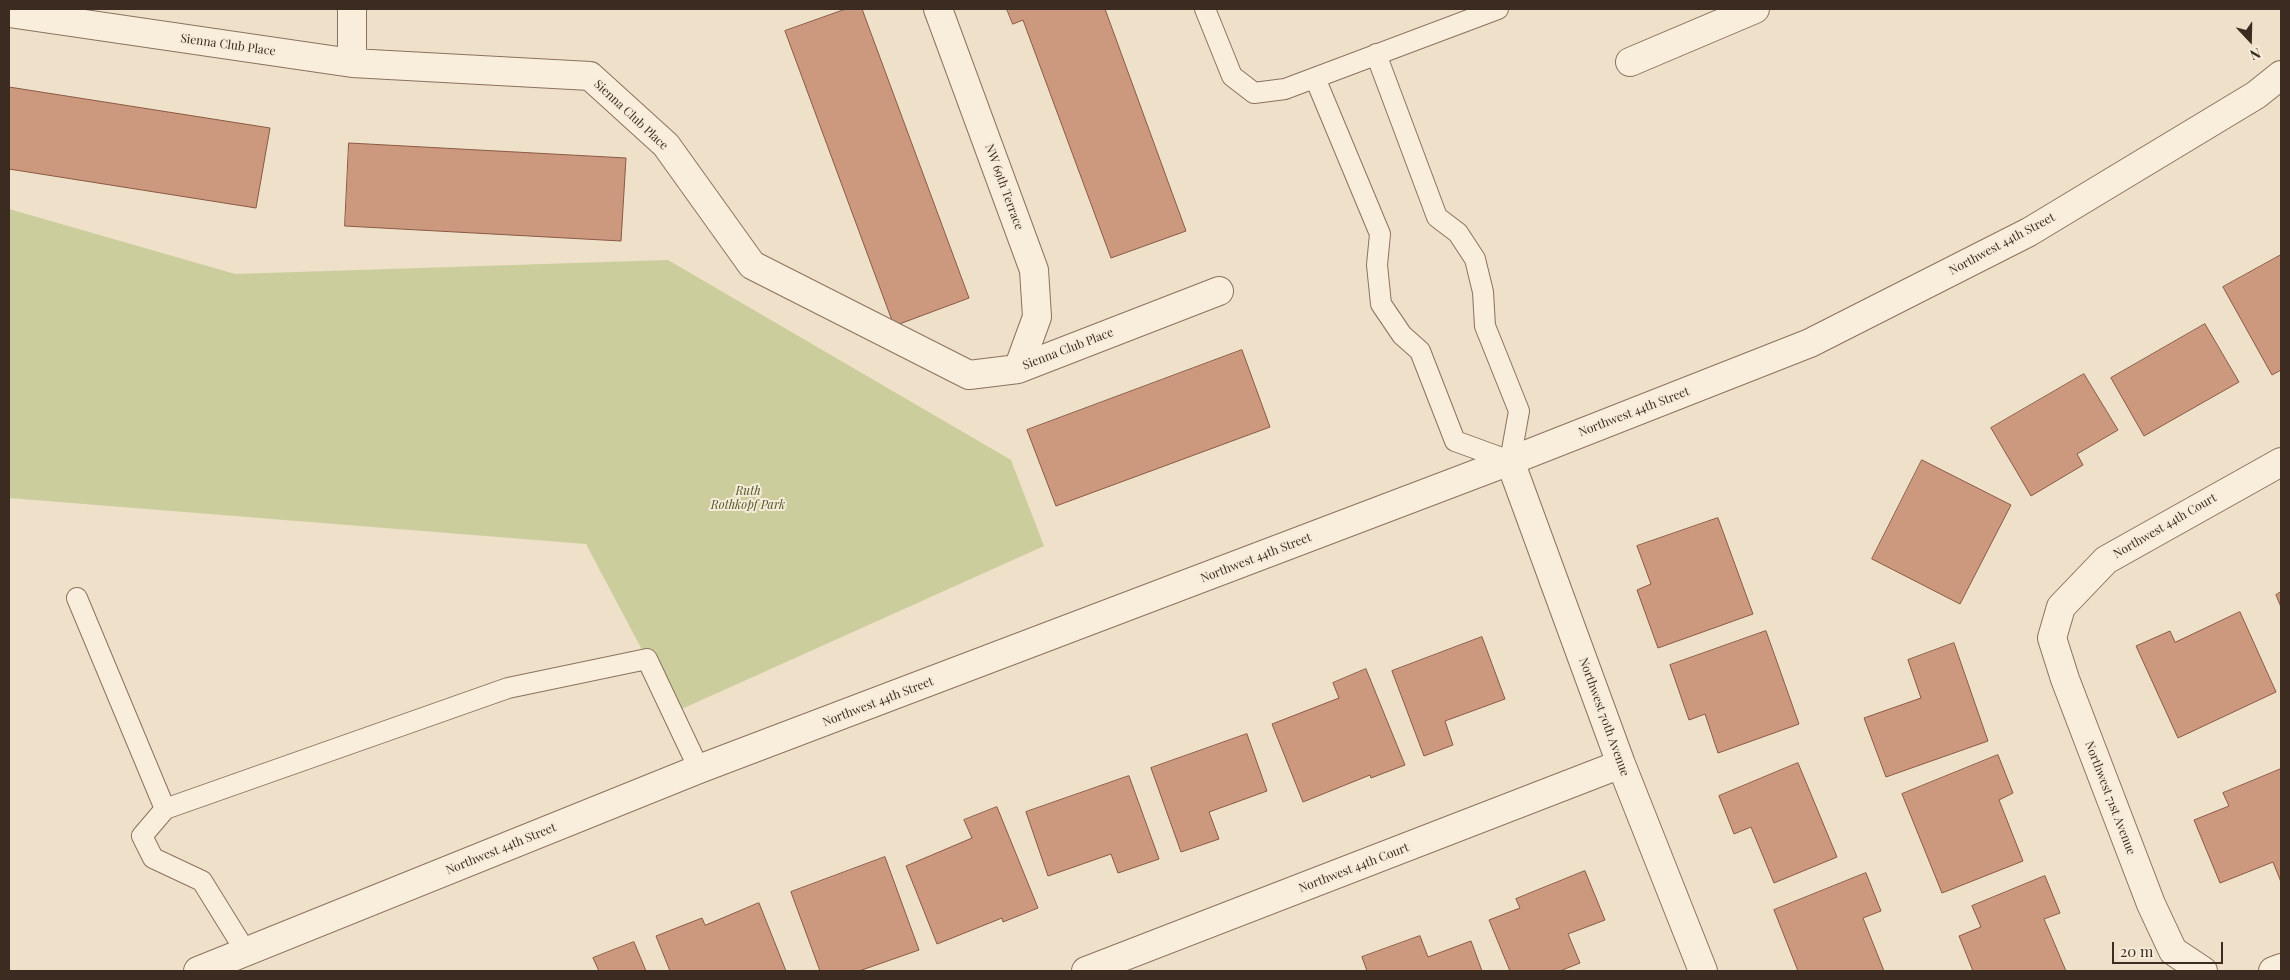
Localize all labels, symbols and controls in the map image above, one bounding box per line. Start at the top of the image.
north arrow [2225,15,2275,65]
street label: Sienna Club Place [179,31,277,59]
text: N [2247,44,2264,65]
street label: Sienna Club Place [591,77,671,153]
street label: NW 69th Terrace [982,142,1026,232]
street label: Northwest 44th Street [1947,210,2057,278]
street label: Sienna Club Place [1021,325,1115,373]
street label: Northwest 44th Street [1577,384,1691,440]
park label: Ruth Rothkopf Park [711,484,785,512]
street label: Northwest 44th Court [2111,491,2219,561]
street label: Northwest 44th Street [1199,530,1313,586]
street label: Northwest 70th Avenue [1576,656,1632,778]
street label: Northwest 44th Street [821,674,935,730]
street label: Northwest 71st Avenue [2082,739,2138,857]
street label: Northwest 44th Street [444,820,558,878]
street label: Northwest 44th Court [1297,840,1411,896]
scale bar [2115,932,2226,964]
text: 20 m [2120,941,2153,961]

